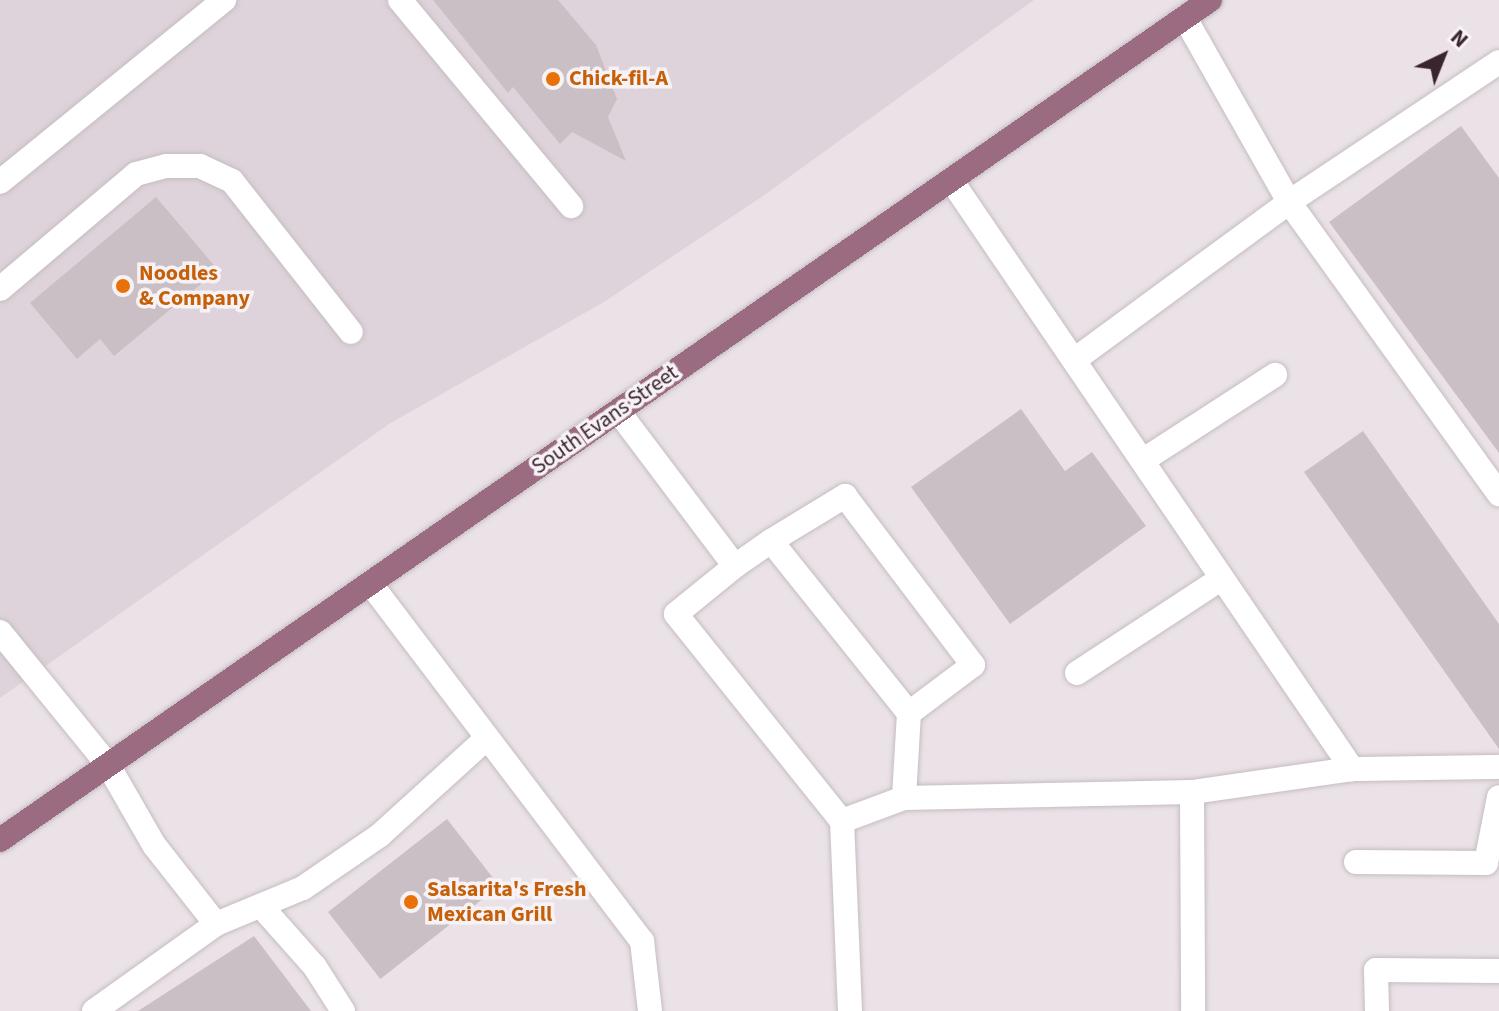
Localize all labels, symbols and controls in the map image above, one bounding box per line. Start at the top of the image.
north arrow [1403,16,1483,96]
text: N [1443,22,1476,55]
place label: Chick-fil-A [569,66,668,92]
marker: Chick-fil-A [544,70,562,88]
place label: Noodles & Company [139,260,250,312]
marker: Noodles & Company [114,277,132,295]
street label: South Evans Street [527,360,683,480]
place label: Salsarita's Fresh Mexican Grill [427,876,586,928]
marker: Salsarita's Fresh Mexican Grill [402,893,420,911]

